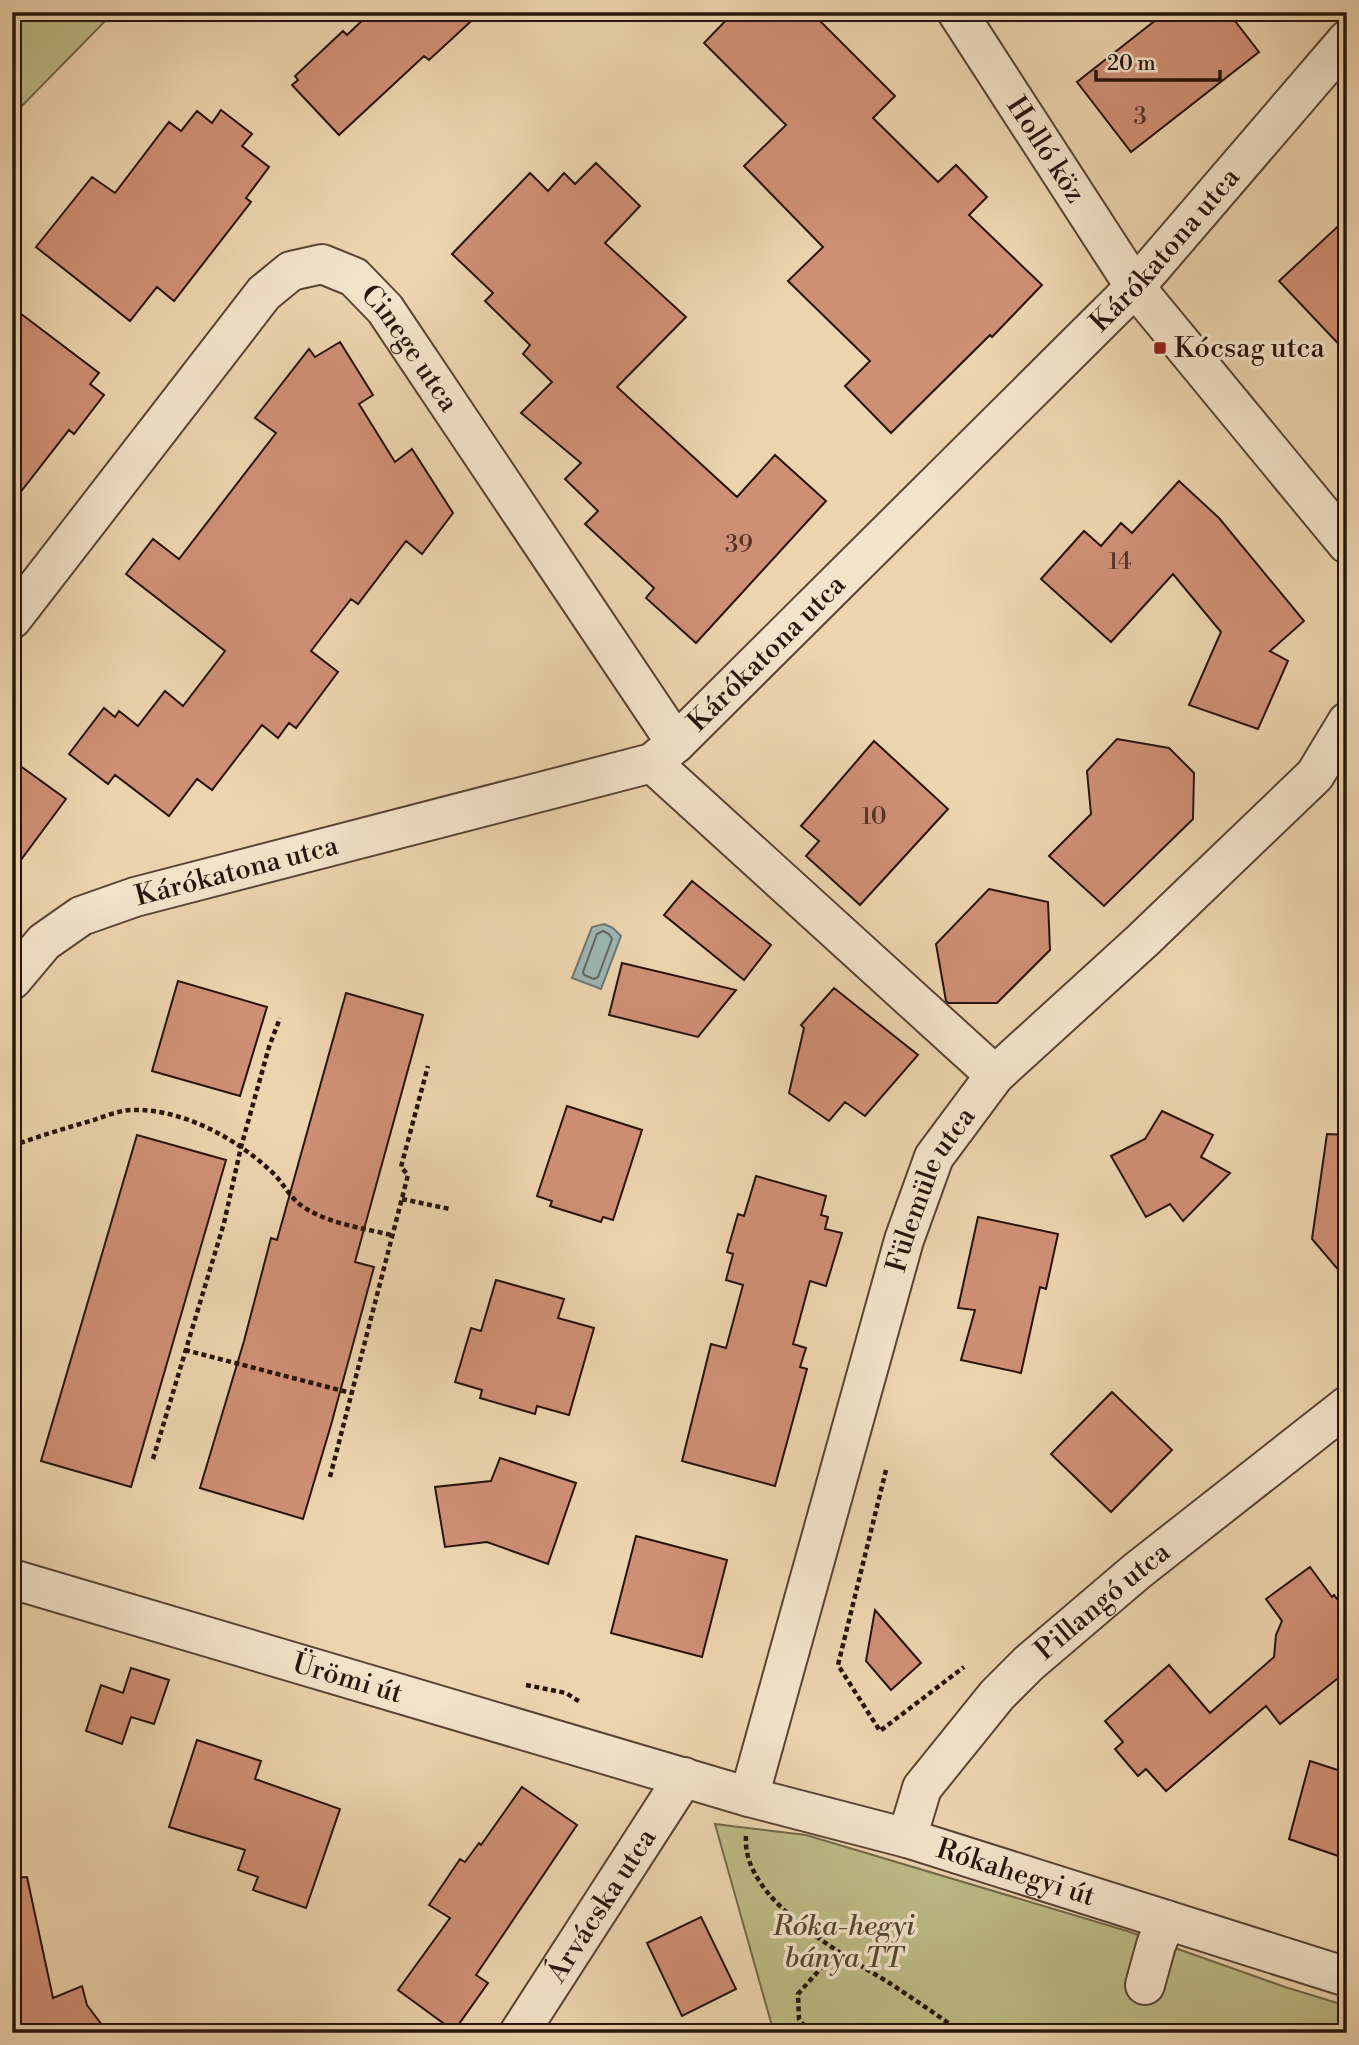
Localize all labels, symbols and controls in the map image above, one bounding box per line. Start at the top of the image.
scale bar [1096,38,1221,82]
text: 20 m [1107,51,1156,77]
street label: Holló köz [999,90,1093,209]
house number: 3 [1133,102,1147,132]
street label: Kárókatona utca [1082,160,1248,339]
street label: Cinege utca [353,277,467,419]
place label: Kócsag utca [1174,331,1325,366]
marker: Kócsag utca [1152,340,1168,356]
house number: 39 [725,530,753,560]
house number: 14 [1108,547,1132,577]
street label: Kárókatona utca [680,567,853,739]
house number: 10 [861,802,887,832]
street label: Kárókatona utca [131,827,343,914]
street label: Fülemüle utca [878,1099,983,1276]
street label: Pillangó utca [1028,1534,1178,1668]
street label: Ürömi út [288,1645,407,1711]
street label: Árvácska utca [537,1821,664,1990]
street label: Rókahegyi út [932,1831,1100,1914]
park label: Róka-hegyi bánya TT [772,1909,915,1976]

